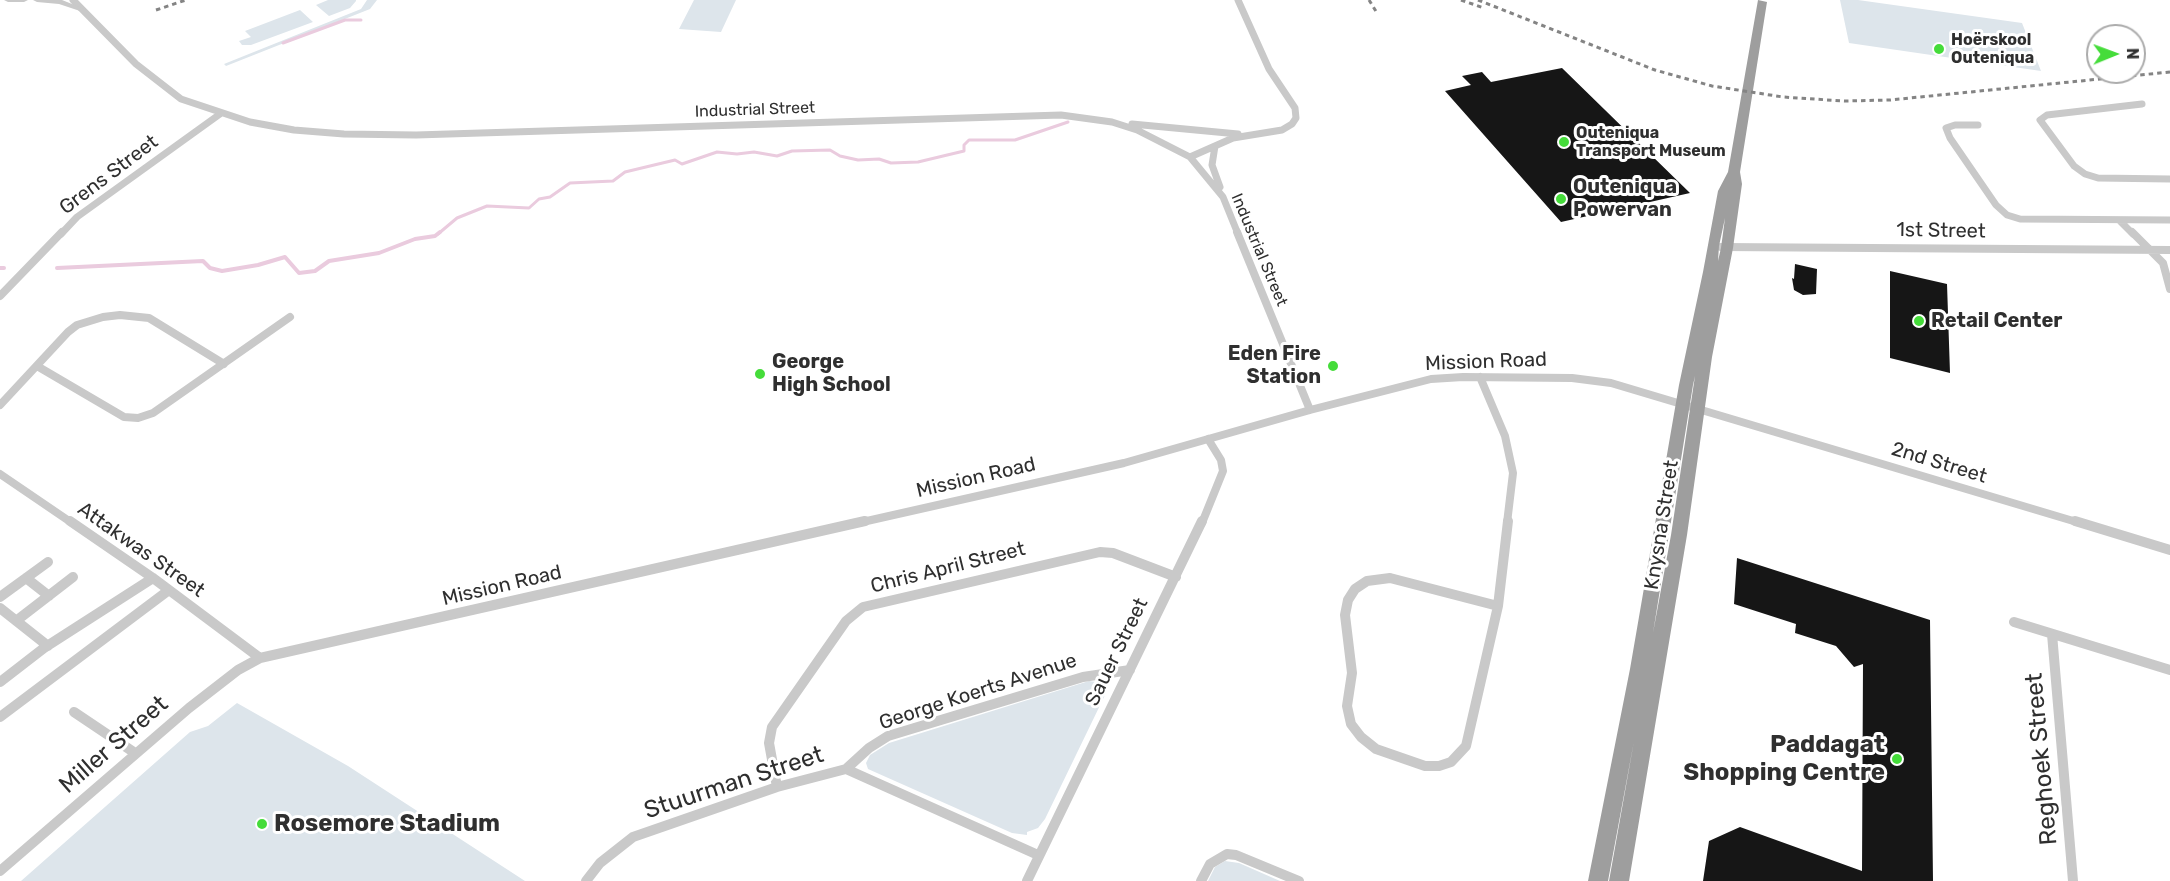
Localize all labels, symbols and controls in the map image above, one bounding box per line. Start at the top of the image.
north arrow [2086,24,2146,84]
place label: Hoërskool Outeniqua [1951,30,2034,68]
marker: Hoërskool Outeniqua [1932,42,1946,56]
text: N [2123,48,2142,60]
street label: Industrial Street [694,98,816,122]
place label: Outeniqua Transport Museum [1576,123,1726,161]
street label: Grens Street [55,130,163,220]
marker: Outeniqua Transport Museum [1557,135,1571,149]
place label: Outeniqua Powervan [1573,175,1677,222]
street label: Industrial Street [1227,191,1291,309]
marker: Outeniqua Powervan [1554,192,1568,206]
street label: 1st Street [1896,218,1986,244]
place label: Retail Center [1931,309,2062,333]
marker: Retail Center [1912,314,1926,328]
place label: Eden Fire Station [1228,342,1321,389]
street label: Mission Road [1425,348,1547,376]
place label: George High School [772,350,891,397]
marker: Eden Fire Station [1326,359,1340,373]
marker: George High School [753,367,767,381]
street label: 2nd Street [1888,437,1990,489]
street label: Mission Road [914,453,1038,503]
street label: Knysna Street [1640,459,1684,591]
street label: Attakwas Street [73,497,209,603]
street label: Chris April Street [868,537,1028,599]
street label: Mission Road [440,561,564,611]
street label: Sauer Street [1081,594,1153,710]
street label: George Koerts Avenue [876,649,1080,735]
street label: Reghoek Street [2020,672,2064,846]
street label: Miller Street [54,690,174,800]
place label: Paddagat Shopping Centre [1683,731,1885,787]
street label: Stuurman Street [641,740,827,826]
marker: Paddagat Shopping Centre [1890,752,1904,766]
place label: Rosemore Stadium [274,810,500,838]
marker: Rosemore Stadium [255,817,269,831]

